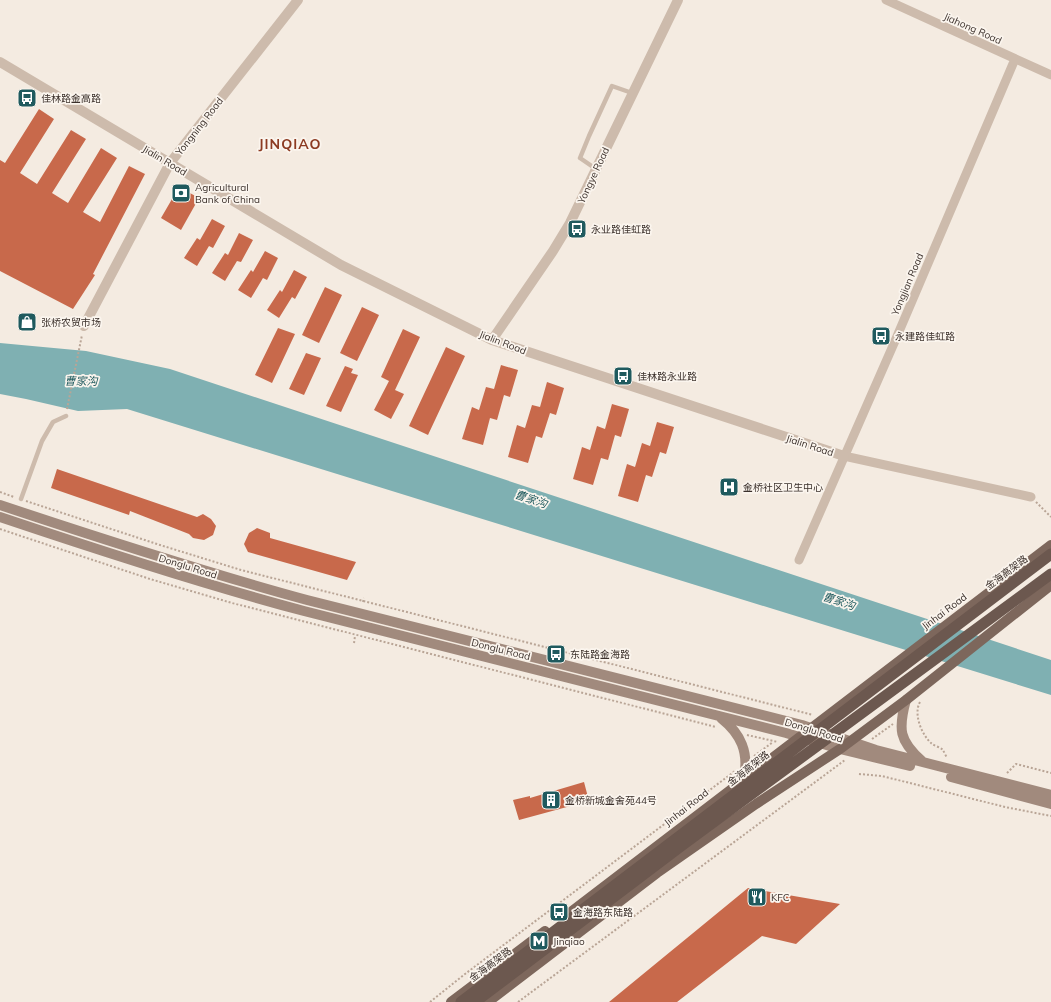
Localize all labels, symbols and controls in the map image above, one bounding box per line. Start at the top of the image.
street label: Jiahong Road [942,10,1004,47]
bus stop icon: 佳林路金高路 [16,87,38,109]
place label: 佳林路金高路 [41,92,101,105]
street label: Yongning Road [172,95,226,159]
district label: JINQIAO [259,135,321,153]
street label: Jialin Road [140,142,189,179]
street label: Yongye Road [574,145,612,206]
place label: Agricultural Bank of China [195,181,260,206]
bank icon: Agricultural Bank of China [170,182,192,204]
bus stop icon: 永业路佳虹路 [566,218,588,240]
place label: 永业路佳虹路 [591,223,651,236]
street label: Yongjian Road [888,251,926,318]
shop icon: 张桥农贸市场 [16,311,38,333]
place label: 张桥农贸市场 [41,316,101,329]
bus stop icon: 永建路佳虹路 [870,325,892,347]
street label: Jialin Road [477,328,528,357]
place label: 永建路佳虹路 [895,330,955,343]
bus stop icon: 佳林路永业路 [612,365,634,387]
place label: 佳林路永业路 [637,370,697,383]
water label: 曹家沟 [65,374,98,388]
street label: Jialin Road [784,432,835,459]
hospital icon: 金桥社区卫生中心 [718,476,740,498]
place label: 金桥社区卫生中心 [743,481,823,494]
water label: 曹家沟 [513,487,550,511]
street label: Donglu Road [157,551,219,582]
street label: 金海高架路 [982,552,1030,593]
water label: 曹家沟 [821,589,858,613]
street label: Jinhai Road [919,590,969,633]
street label: Donglu Road [470,636,532,663]
bus stop icon: 东陆路金海路 [545,643,567,665]
place label: 东陆路金海路 [570,648,630,661]
street label: Donglu Road [783,715,845,746]
street label: 金海高架路 [725,748,772,789]
street label: Jinhai Road [661,786,711,829]
building icon: 金桥新城金舍苑44号 [540,789,562,811]
place label: 金桥新城金舍苑44号 [565,794,657,807]
restaurant icon: KFC [746,886,768,908]
place label: KFC [771,891,790,904]
bus stop icon: 金海路东陆路 [548,901,570,923]
place label: 金海路东陆路 [573,906,633,919]
metro station icon: Jinqiao [528,930,550,952]
place label: Jinqiao [553,935,585,948]
street label: 金海高架路 [466,944,514,985]

